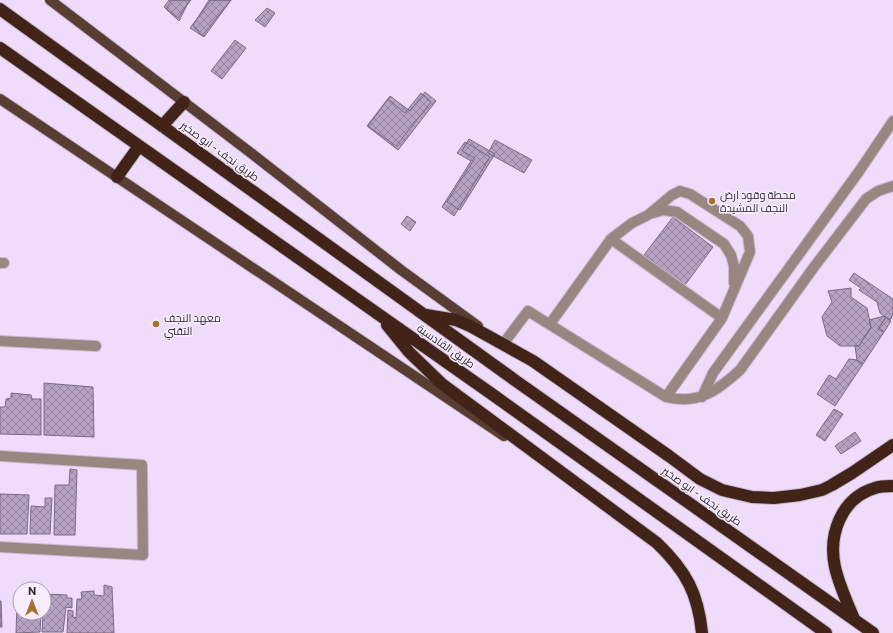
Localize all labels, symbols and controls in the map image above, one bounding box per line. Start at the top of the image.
street label: طريق نجف - ابو صخير [177,117,262,184]
place label: محطة وقود ارض النجف المشيدة [720,188,796,214]
marker: محطة وقود ارض النجف المشيدة [707,196,717,206]
place label: معهد النجف التقني [164,311,221,340]
marker: معهد النجف التقني [151,319,161,329]
street label: طريق القادسية [414,321,478,371]
street label: طريق نجف - ابو صخير [659,463,744,529]
north arrow [12,581,52,621]
text: N [28,584,36,597]

